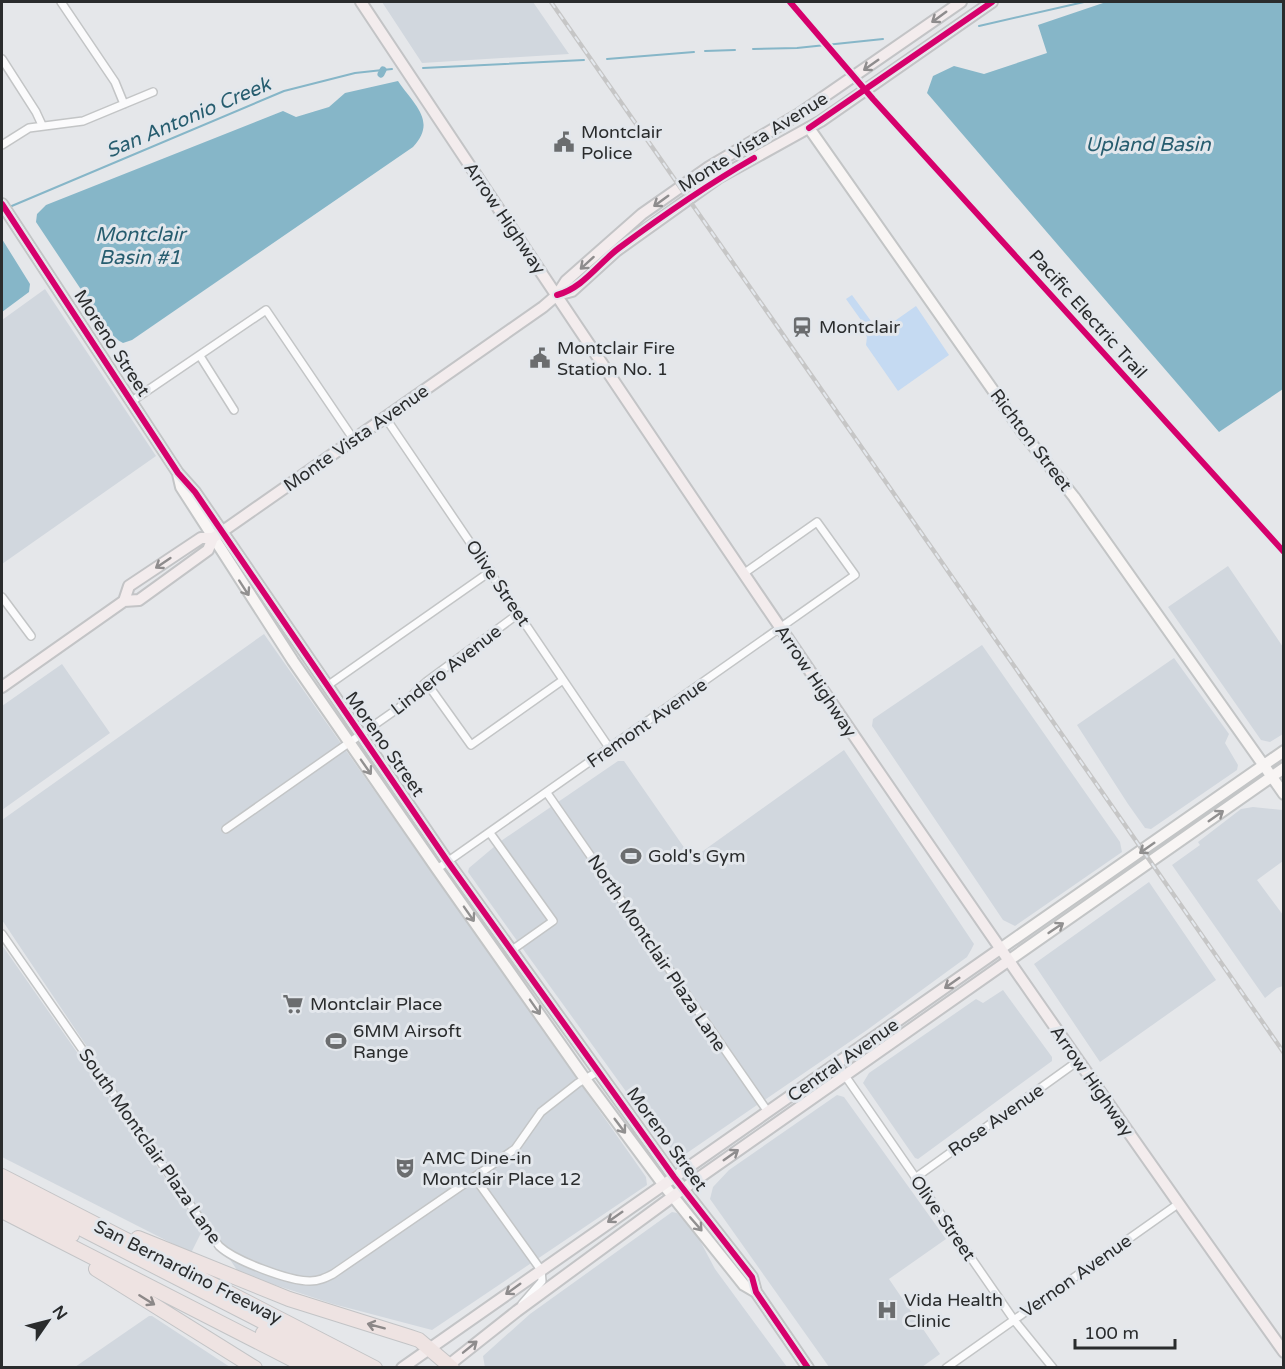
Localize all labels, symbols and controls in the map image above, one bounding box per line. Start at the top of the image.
one-way arrow [932,11,948,23]
one-way arrow [863,59,879,71]
water label: San Antonio Creek [102,72,276,163]
street label: Monte Vista Avenue [674,87,832,197]
place label: Montclair Police [581,121,662,164]
public building icon: Montclair Police [552,130,576,154]
water label: Upland Basin [1085,133,1212,157]
street label: Arrow Highway [459,158,551,278]
one-way arrow [653,195,669,207]
water label: Montclair Basin #1 [95,223,187,270]
street label: Pacific Electric Trail [1024,245,1152,383]
one-way arrow [579,256,594,270]
street label: Moreno Street [69,285,155,401]
station icon: Montclair [790,315,814,339]
place label: Montclair [819,316,900,338]
place label: Montclair Fire Station No. 1 [557,337,675,380]
public building icon: Montclair Fire Station No. 1 [528,346,552,370]
street label: Monte Vista Avenue [279,380,433,496]
street label: Richton Street [985,384,1077,496]
street label: Olive Street [461,536,535,630]
one-way arrow [156,557,172,569]
one-way arrow [239,579,251,596]
street label: Lindero Avenue [386,620,506,720]
street label: Arrow Highway [770,621,862,741]
street label: Fremont Avenue [583,673,711,773]
street label: Moreno Street [341,687,429,801]
one-way arrow [359,758,372,774]
one-way arrow [1208,810,1224,822]
one-way arrow [1140,842,1156,854]
sports icon: Gold's Gym [619,844,643,868]
place label: Gold's Gym [648,845,746,867]
street label: North Montclair Plaza Lane [583,851,731,1055]
one-way arrow [463,906,475,922]
one-way arrow [1048,921,1065,934]
one-way arrow [945,977,961,989]
supermarket icon: Montclair Place [281,992,305,1016]
place label: Montclair Place [310,993,442,1015]
one-way arrow [529,999,541,1015]
street label: Central Avenue [783,1014,903,1106]
place label: 6MM Airsoft Range [353,1020,462,1063]
street label: Arrow Highway [1046,1021,1139,1141]
sports icon: 6MM Airsoft Range [324,1029,348,1053]
street label: South Montclair Plaza Lane [74,1044,226,1248]
street label: Rose Avenue [944,1079,1048,1161]
street label: Moreno Street [622,1083,712,1195]
one-way arrow [614,1117,626,1133]
place label: AMC Dine-in Montclair Place 12 [422,1147,581,1190]
one-way arrow [722,1149,738,1161]
theatre icon: AMC Dine-in Montclair Place 12 [393,1156,417,1180]
street label: Olive Street [906,1171,981,1265]
one-way arrow [608,1211,624,1223]
street label: San Bernardino Freeway [91,1215,286,1329]
one-way arrow [690,1216,703,1232]
street label: Vernon Avenue [1016,1230,1136,1322]
one-way arrow [506,1283,522,1296]
place label: Vida Health Clinic [904,1289,1003,1332]
north arrow [18,1291,78,1351]
one-way arrow [138,1294,155,1306]
hospital icon: Vida Health Clinic [875,1298,899,1322]
text: N [48,1302,71,1324]
scale bar [1075,1312,1176,1350]
one-way arrow [367,1320,386,1331]
text: 100 m [1084,1322,1139,1344]
one-way arrow [462,1341,478,1354]

